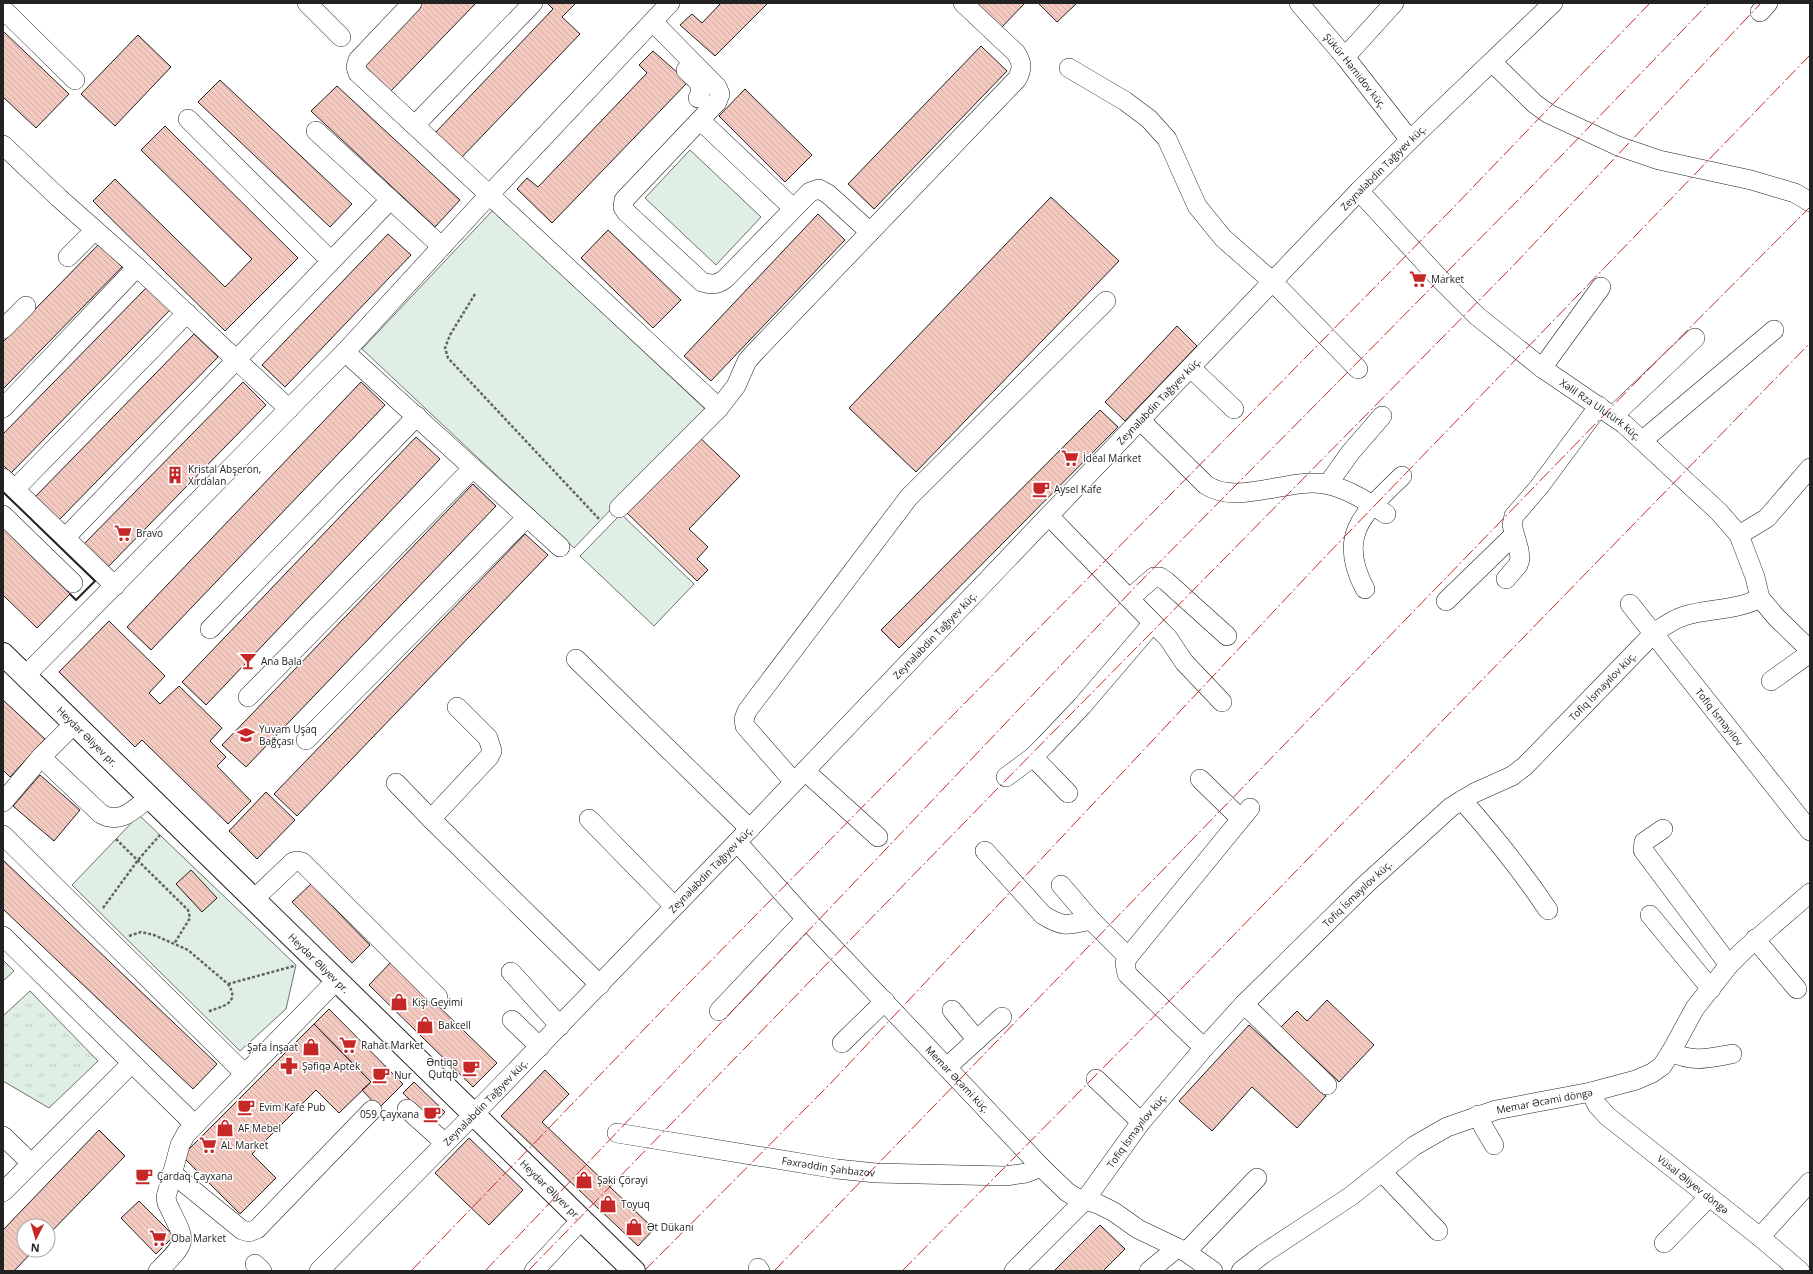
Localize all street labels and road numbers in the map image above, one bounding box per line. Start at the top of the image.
street label: Şükür Həmidov küç. [1321,30,1390,111]
street label: Zeynalabdin Tağıyev küç. [1337,121,1429,213]
street label: Zeynalabdin Tağıyev küç. [1113,354,1203,448]
street label: Xəlil Rza Ulutürk küç. [1557,375,1644,443]
street label: Zeynalabdin Tağıyev küç. [890,588,980,682]
street label: Tofiq İsmayılov küç. [1566,649,1639,724]
street label: Tofiq İsmayılov [1692,685,1747,748]
street label: Heydər Əliyev pr. [54,703,121,770]
street label: Zeynalabdin Tağıyev küç. [665,823,756,916]
street label: Tofiq İsmayılov küç. [1319,857,1395,930]
street label: Heydər Əliyev pr. [285,930,353,996]
street label: Memar Əcəmi küç. [923,1043,993,1116]
street label: Zeynalabdin Tağıyev küç. [440,1056,531,1148]
street label: Memar Əcəmi döngə [1495,1085,1594,1117]
street label: Tofiq İsmayılov küç. [1103,1090,1170,1171]
street label: Vüsal Əliyev döngə [1654,1151,1732,1217]
street label: Fəxrəddin Şahbazov [781,1153,876,1180]
street label: Heydər Əliyev pr. [517,1157,584,1223]

